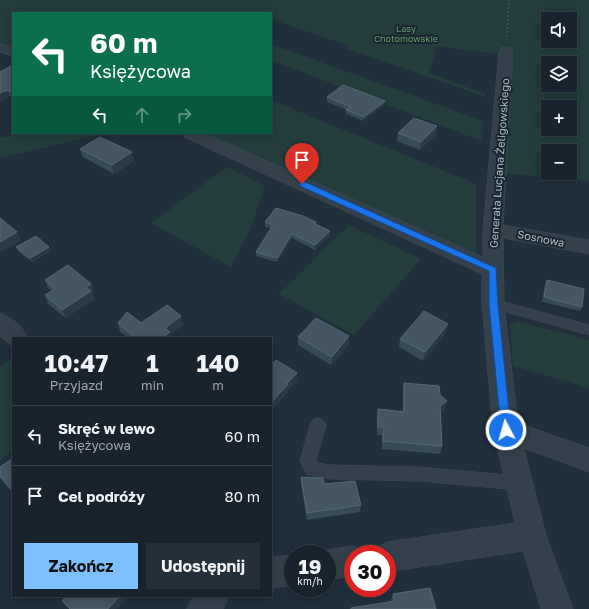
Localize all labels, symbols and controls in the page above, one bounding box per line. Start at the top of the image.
map controls [541,12,577,180]
button: sound [541,12,577,48]
park label: Lasy Chotomowskie [374,23,438,44]
text: 60 m [90,26,157,59]
icon: left [24,28,76,80]
button: layers [541,56,577,92]
text: Księżycowa [90,60,191,82]
street label: Generała Lucjana Żeligowskiego [487,77,511,248]
button: + [541,100,577,136]
icon: left [89,104,111,126]
icon: ahead [131,104,153,126]
icon: right [173,104,195,126]
pin [285,143,319,184]
button: − [541,144,577,180]
icon: arrive [291,149,313,171]
street label: Sosnowa [516,227,566,249]
text: 10:47 [45,348,108,377]
text: 1 [146,348,159,377]
text: 140 [196,348,239,377]
text: Przyjazd [50,377,103,393]
text: min [141,377,164,393]
text: m [212,377,224,393]
position arrow [485,409,527,451]
text: Skręć w lewo [58,419,155,437]
icon: left [24,425,46,447]
text: 60 m [225,427,260,445]
text: Księżycowa [58,437,131,453]
icon: arrive [24,485,46,507]
text: Cel podróży [58,487,145,505]
text: 80 m [225,487,260,505]
button: Zakończ [24,543,138,589]
button: Udostępnij [146,543,260,589]
speed limit sign: 30 [344,545,396,597]
text: 19 [298,554,321,578]
text: km/h [297,575,323,587]

